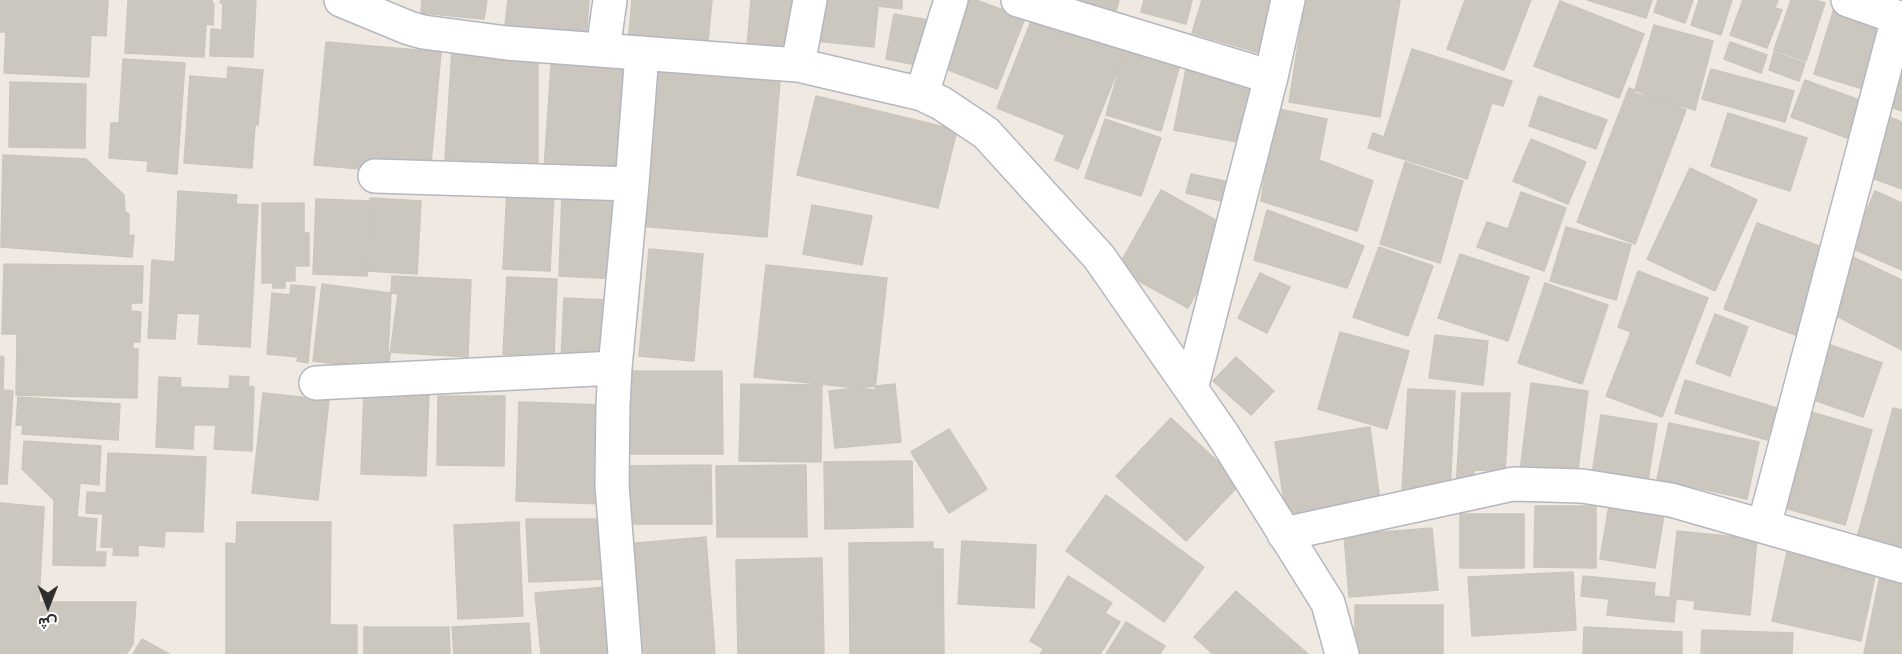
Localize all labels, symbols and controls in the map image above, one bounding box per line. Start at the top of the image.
north arrow [18,576,78,636]
text: ش [38,614,58,634]

